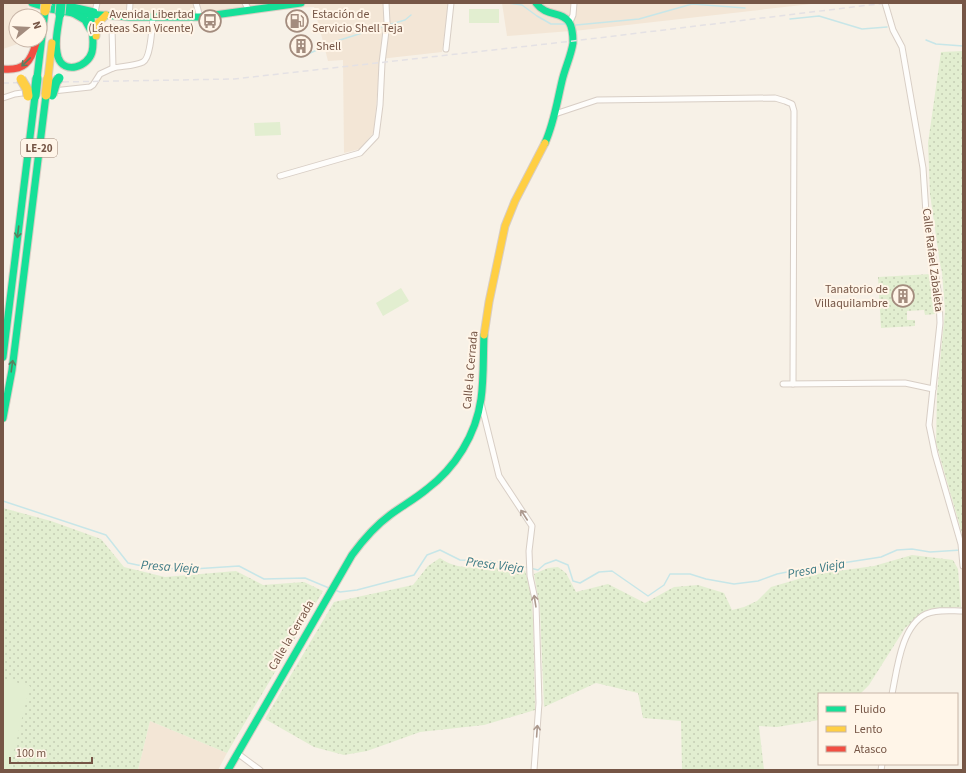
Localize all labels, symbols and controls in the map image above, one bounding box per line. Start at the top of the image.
place label: Avenida Libertad (Lácteas San Vicente) [88,6,194,37]
place label: Estación de Servicio Shell Teja [312,6,403,37]
north arrow [8,8,48,48]
bus stop icon: Avenida Libertad (Lácteas San Vicente) [197,8,223,34]
fuel station icon: Estación de Servicio Shell Teja [284,8,310,34]
text: N [29,19,45,31]
building icon: Shell [288,33,314,59]
place label: Shell [316,38,341,55]
one-way arrow [21,58,31,67]
road number: LE-20 [21,139,57,157]
street label: Calle Rafael Zabaleta [918,207,947,313]
one-way arrow [15,225,22,238]
place label: Tanatorio de Villaquilambre [815,281,888,312]
building icon: Tanatorio de Villaquilambre [890,283,916,309]
street label: Calle la Cerrada [459,330,482,410]
one-way arrow [9,360,16,373]
one-way arrow [520,509,528,521]
water label: Presa Vieja [465,553,525,577]
water label: Presa Vieja [786,555,847,583]
water label: Presa Vieja [140,556,200,578]
one-way arrow [531,595,539,608]
street label: Calle la Cerrada [264,597,318,673]
legend [818,693,958,765]
text: Fluido [854,701,886,718]
text: Lento [854,721,883,738]
one-way arrow [534,725,541,738]
scale bar [10,739,92,765]
text: Atasco [854,741,887,758]
text: 100 m [16,745,46,762]

